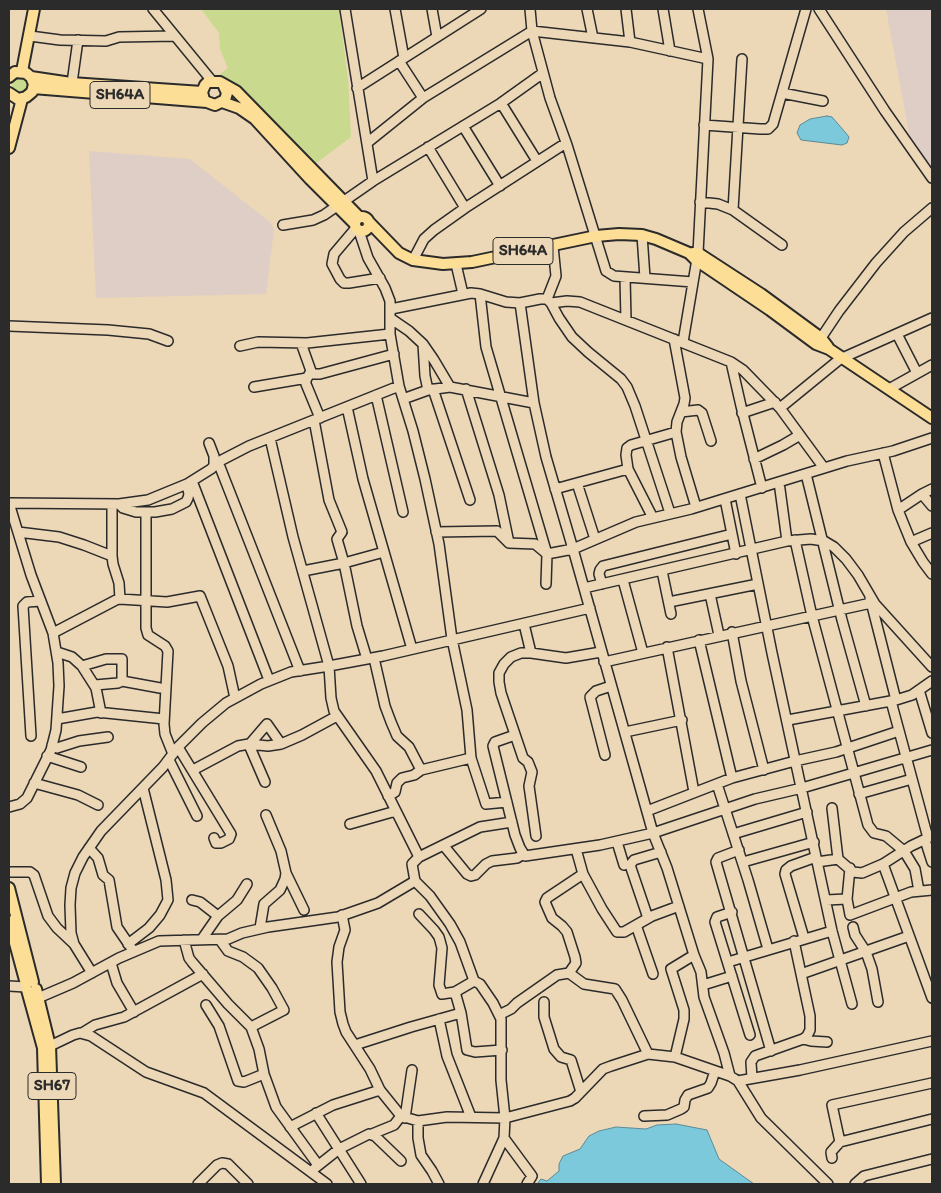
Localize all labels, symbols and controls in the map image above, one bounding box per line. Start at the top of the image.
road number: SH64A [90,82,150,108]
road number: SH64A [493,238,553,264]
road number: SH67 [28,1072,76,1100]

